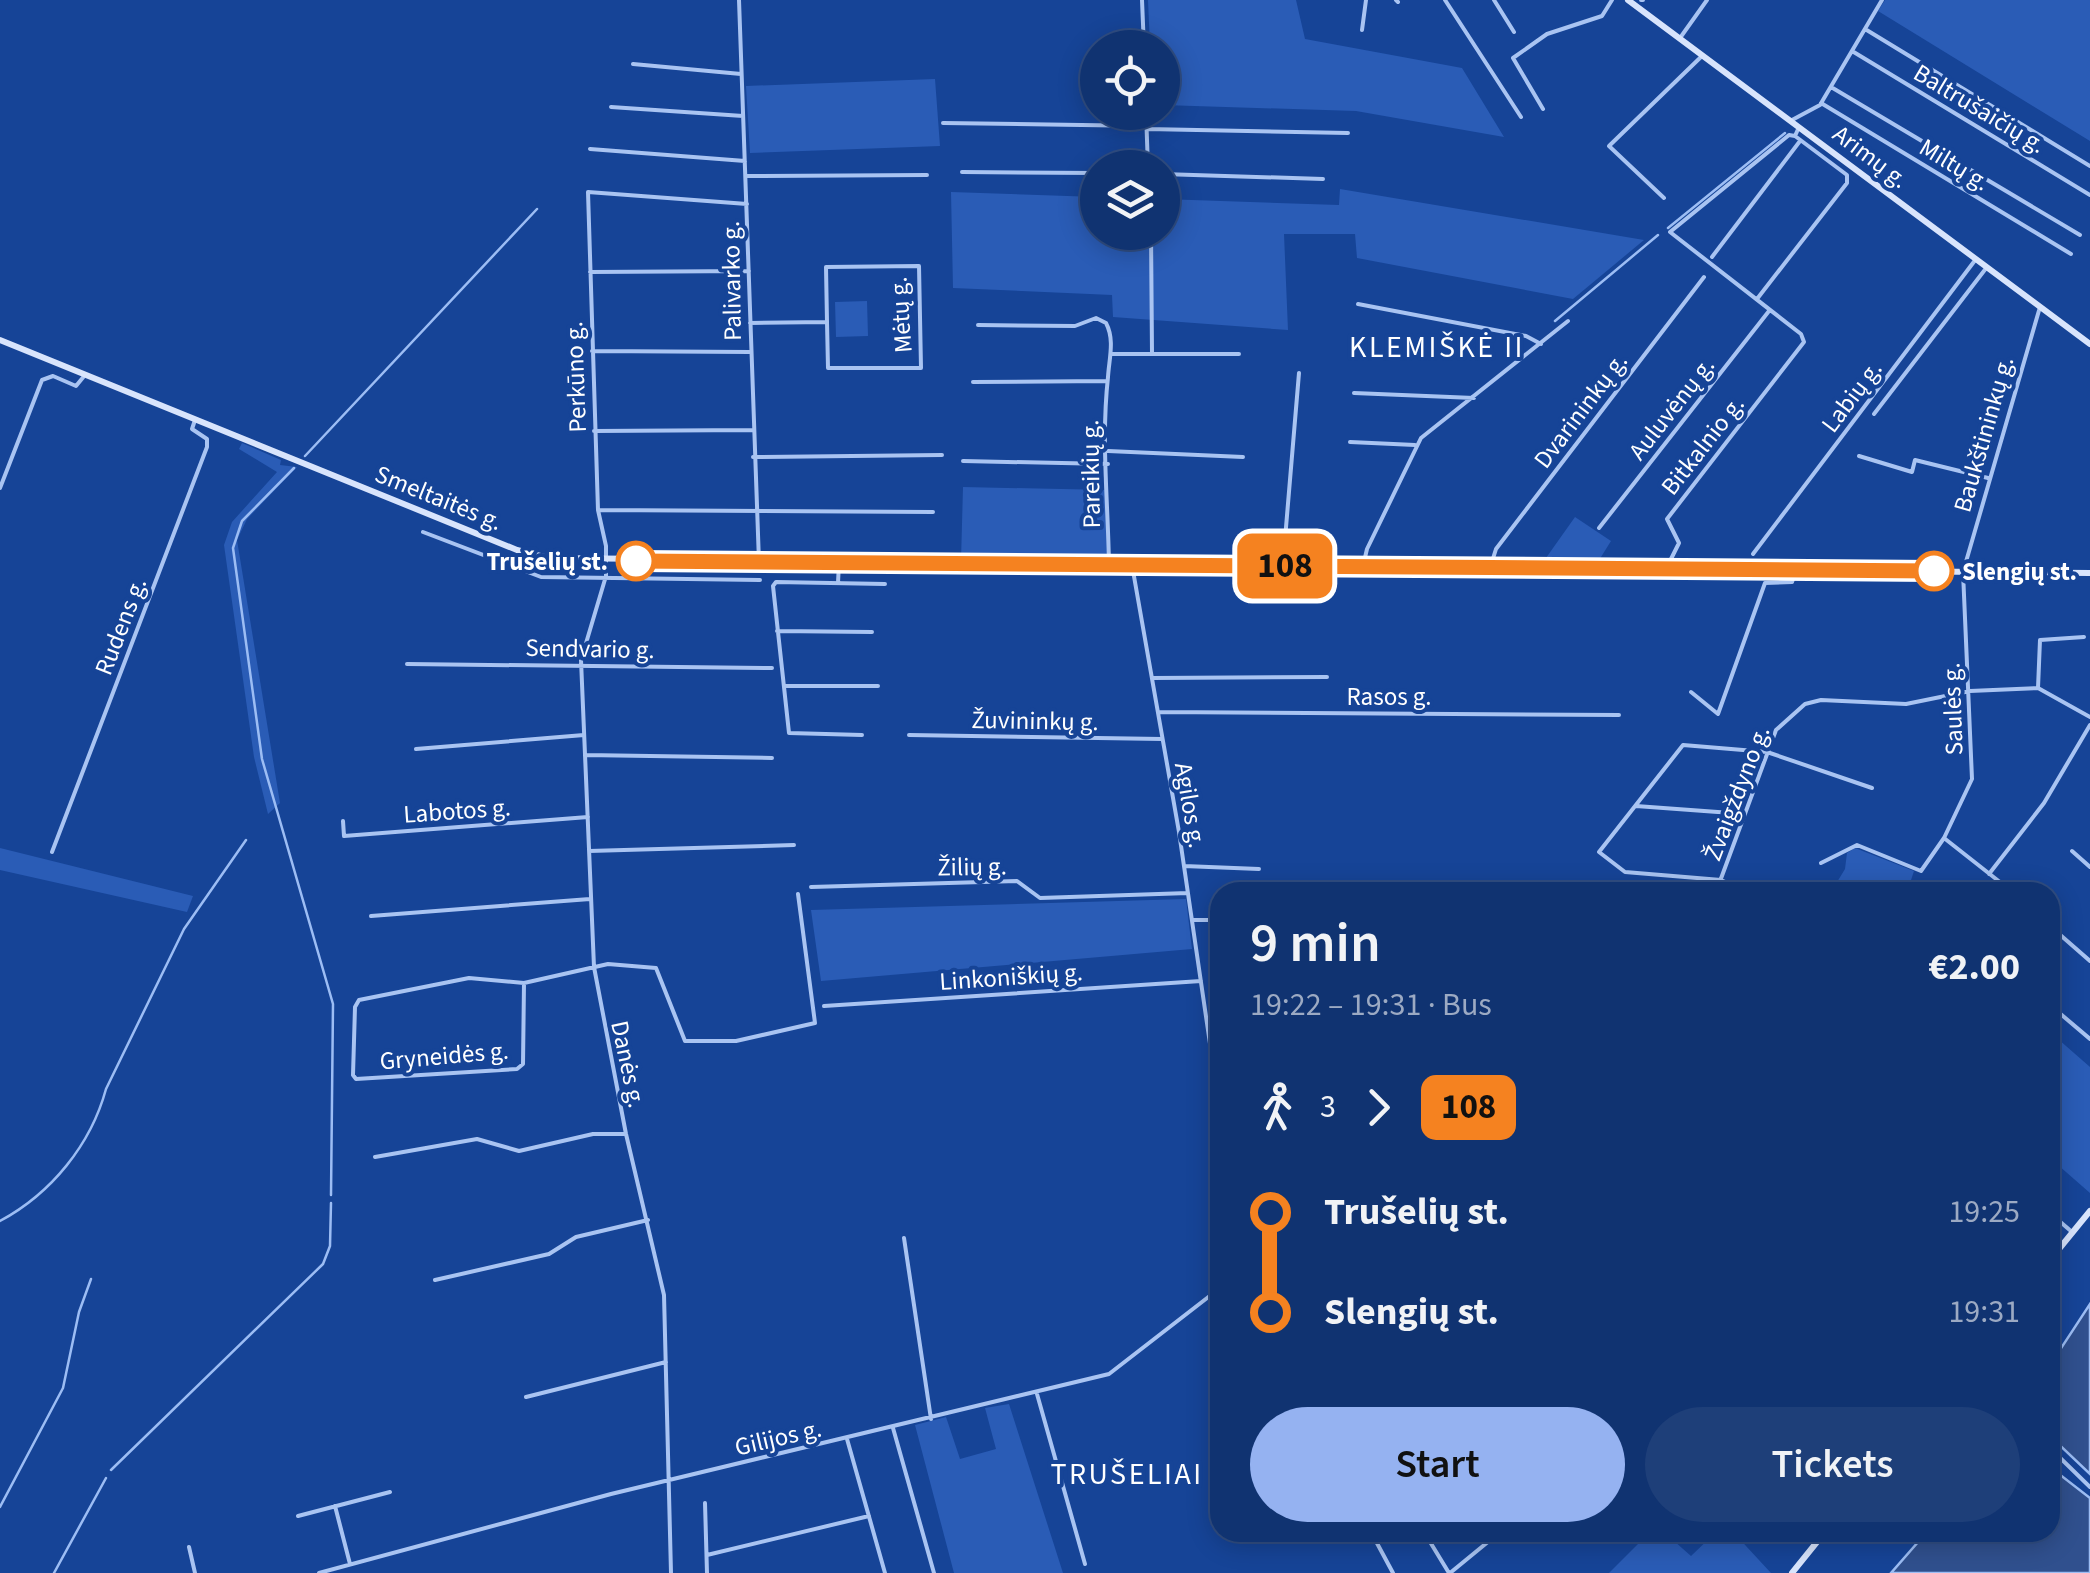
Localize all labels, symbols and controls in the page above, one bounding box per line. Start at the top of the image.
map controls [1080,30,1180,250]
button: locate [1080,30,1180,130]
street label: Baltrušaičių g. [1907,55,2052,163]
street label: Arimų g. [1825,116,1916,197]
street label: Miltų g. [1912,130,1997,200]
button: layers [1080,150,1180,250]
street label: Palivarko g. [713,221,751,341]
street label: Mėtų g. [880,276,922,354]
street label: Perkūno g. [556,321,596,433]
district label: KLEMIŠKĖ II [1349,326,1525,369]
street label: Dvarininkų g. [1525,345,1636,476]
street label: Auluvėnų g. [1620,349,1724,468]
street label: Baukštininkų g. [1944,352,2023,517]
street label: Labių g. [1813,353,1891,440]
street label: Bitkalnio g. [1652,388,1753,503]
street label: Pareikių g. [1072,419,1110,529]
street label: Smeltaitės g. [370,456,508,540]
line badge: 108 [1228,534,1342,598]
text: 108 [1257,541,1313,591]
marker: Trušelių st. [617,542,655,580]
place label: Trušelių st. [486,544,608,580]
marker: Slengių st. [1915,552,1953,590]
place label: Slengių st. [1962,554,2077,590]
street label: Rudens g. [86,572,156,680]
street label: Sendvario g. [525,630,655,668]
street label: Saulės g. [1933,662,1973,756]
street label: Rasos g. [1346,679,1432,715]
street label: Žuvininkų g. [971,702,1099,740]
street label: Žvaigždyno g. [1695,721,1779,866]
street label: Agilos g. [1165,759,1215,851]
street label: Labotos g. [402,789,512,833]
street label: Žilių g. [937,848,1007,886]
text: 9 min [1250,905,1381,983]
text: €2.00 [1928,940,2020,994]
street label: Linkoniškių g. [938,954,1084,1000]
text: 19:22 – 19:31 · Bus [1250,982,1492,1028]
street label: Danės g. [601,1017,655,1111]
street label: Gryneidės g. [378,1032,510,1080]
icon: walk [1250,1080,1305,1135]
icon: forward [1351,1080,1406,1135]
text: 108 [1441,1082,1496,1132]
text: 3 [1320,1084,1336,1130]
text: Trušelių st. [1324,1185,1509,1239]
text: 19:25 [1948,1189,2020,1235]
text: Slengių st. [1324,1285,1499,1339]
text: 19:31 [1948,1289,2020,1335]
button: Start [1250,1407,1625,1522]
button: Tickets [1645,1407,2020,1522]
street label: Gilijos g. [731,1411,825,1465]
district label: TRUŠELIAI [1050,1453,1204,1496]

